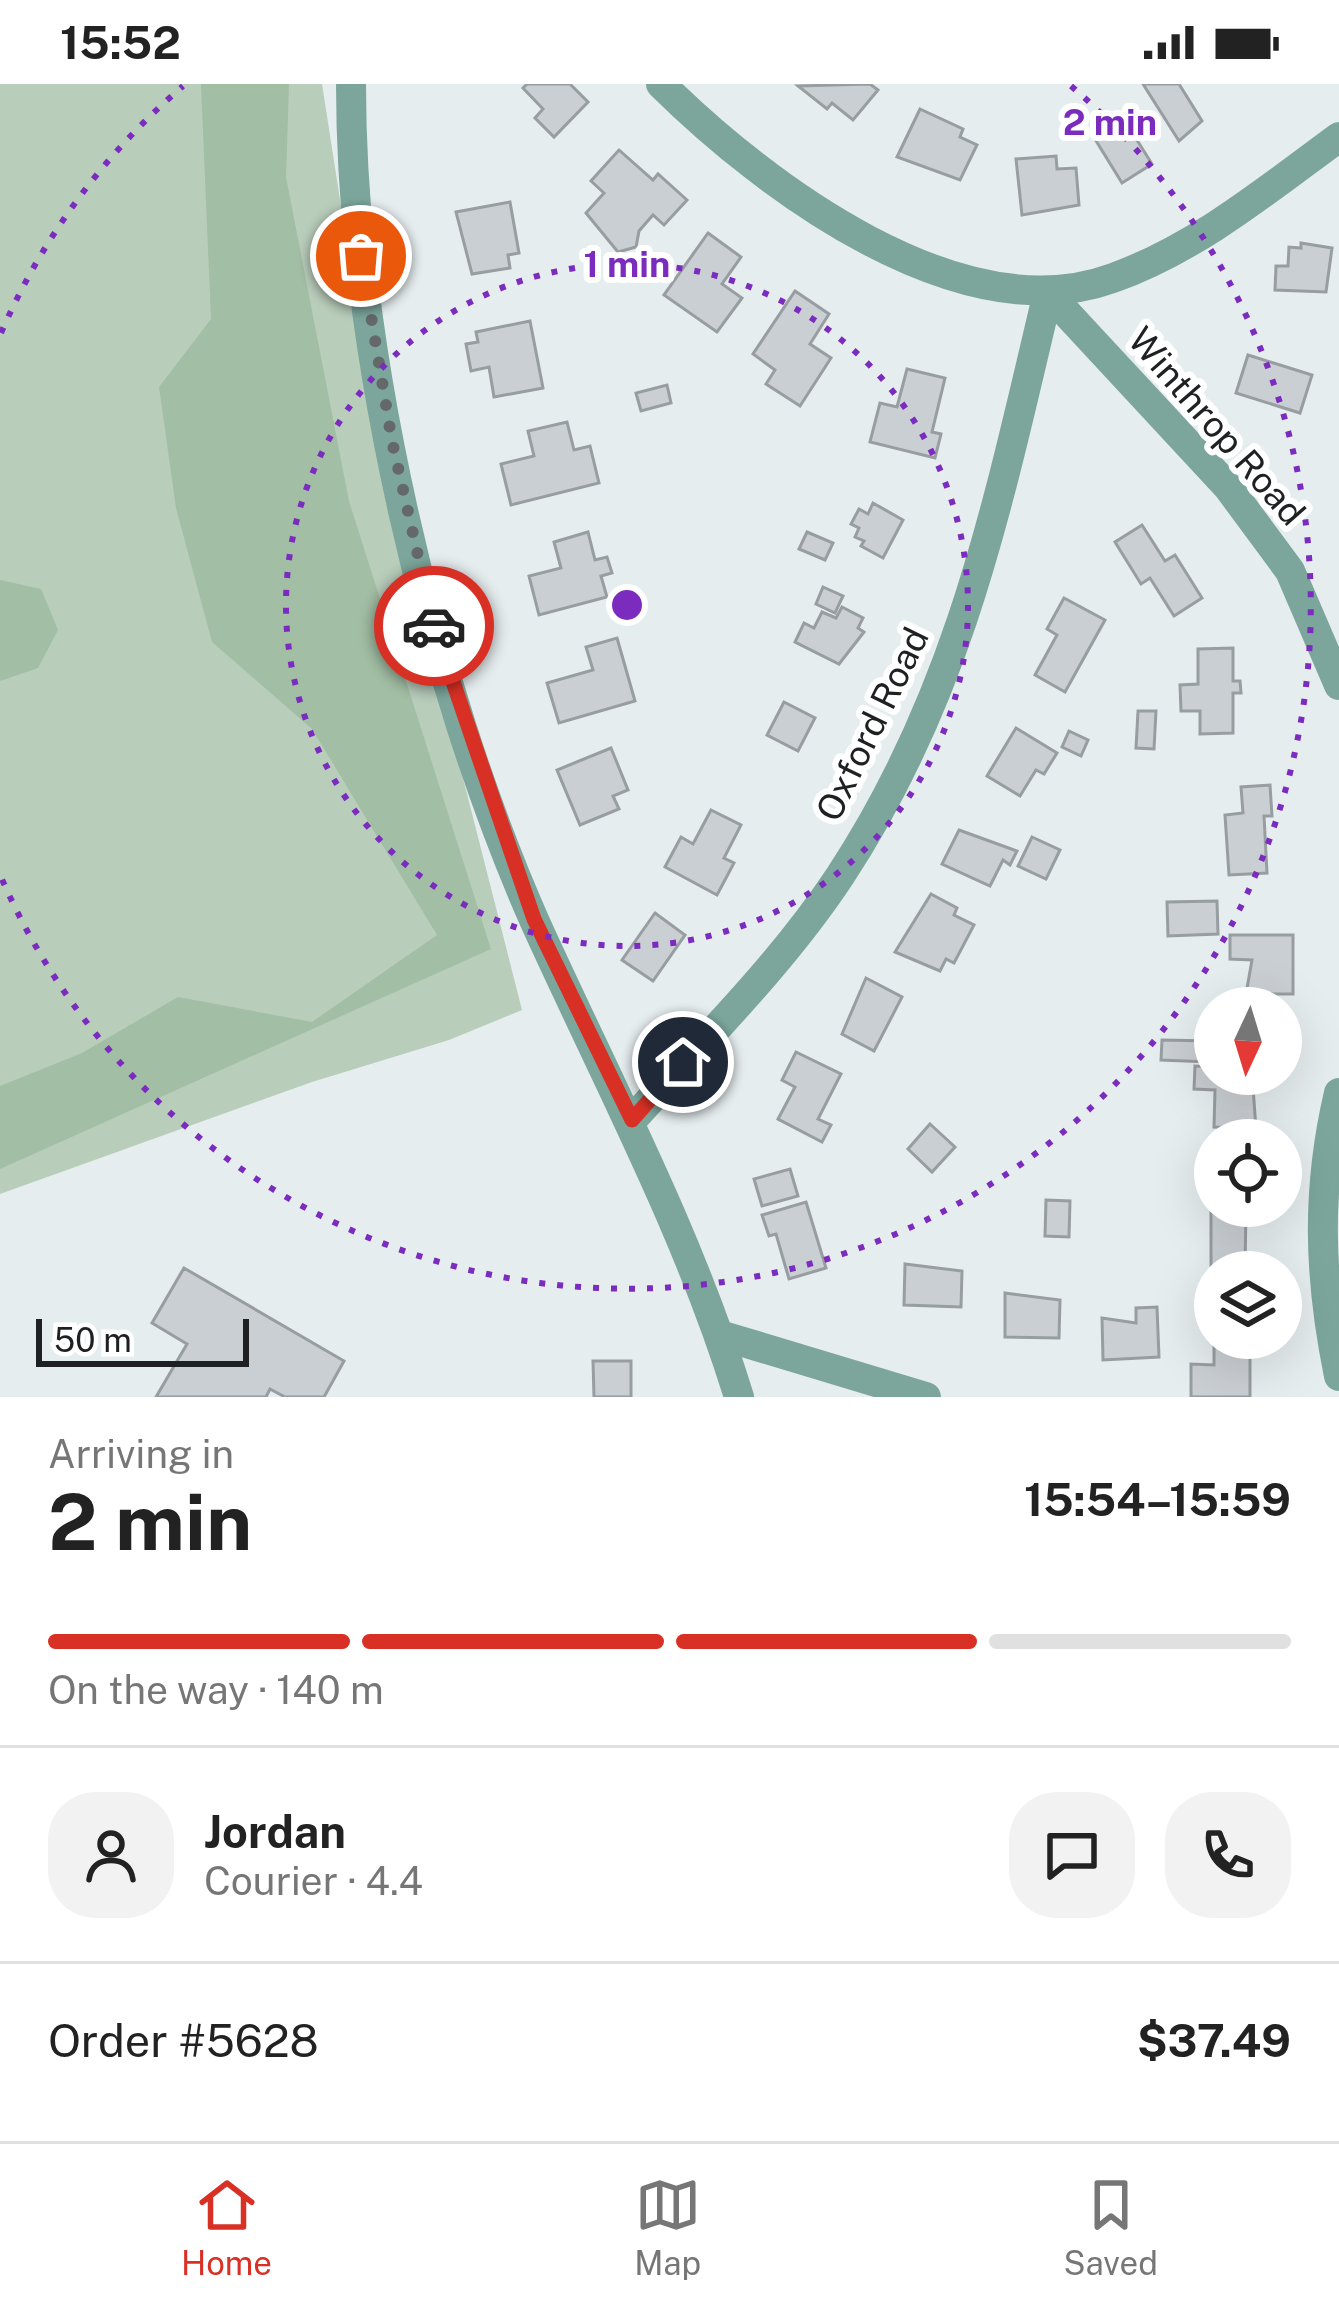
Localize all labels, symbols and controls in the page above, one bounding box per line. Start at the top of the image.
text: 15:52 [60,16,181,69]
text: 2 min [1063,101,1157,143]
pin [310,205,412,307]
icon: bag [328,223,394,289]
text: 1 min [584,243,670,285]
street label: Winthrop Road [1120,319,1314,533]
courier [374,566,494,686]
centre of rings [606,584,648,626]
icon: car [401,593,467,659]
street label: Oxford Road [807,620,937,828]
north arrow [1194,987,1302,1095]
map controls [1194,987,1302,1359]
pin [632,1011,734,1113]
icon: home [650,1029,716,1095]
button: locate [1194,1119,1302,1227]
button: layers [1194,1251,1302,1359]
scale bar [36,1313,249,1366]
text: 50 m [54,1321,132,1359]
text: Arriving in [48,1431,234,1477]
text: 15:54–15:59 [1024,1473,1291,1526]
text: 2 min [48,1476,252,1568]
text: On the way · 140 m [48,1667,384,1713]
button: person [48,1792,174,1918]
button: chat [1009,1792,1135,1918]
button: phone [1165,1792,1291,1918]
text: Jordan [204,1805,346,1858]
text: Courier · 4.4 [204,1858,423,1904]
text: Order #5628 [48,2014,319,2067]
text: $37.49 [1137,2014,1291,2067]
tab: Home [181,2172,272,2282]
tab: Map [634,2172,701,2282]
tab: Saved [1063,2172,1158,2282]

